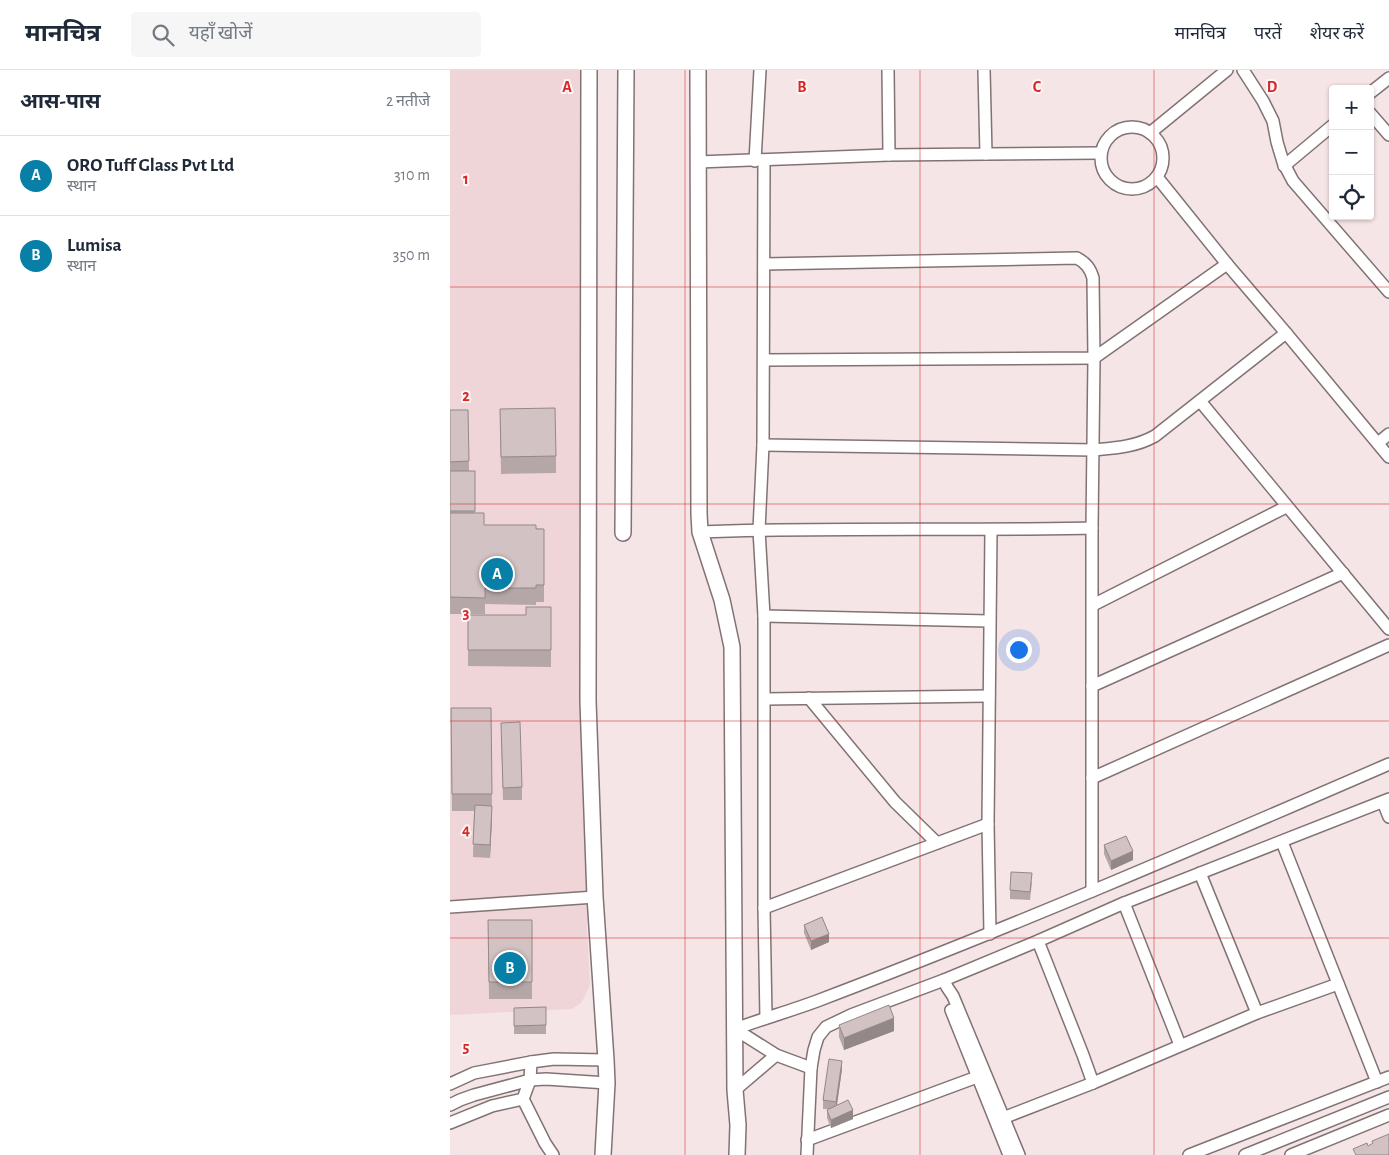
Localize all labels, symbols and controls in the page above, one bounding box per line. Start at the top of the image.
search box [131,12,481,57]
icon: search [149,21,177,49]
text: मानचित्र [25,22,101,46]
text: यहाँ खोजें [189,24,252,43]
text: मानचित्र [1174,25,1226,43]
text: परतें [1254,25,1282,43]
text: शेयर करें [1310,25,1364,43]
text: A [562,79,572,95]
text: B [797,79,807,95]
text: C [1033,79,1042,95]
text: D [1267,79,1278,95]
map controls [1329,85,1374,220]
button: + [1329,85,1374,130]
text: आस-पास [20,91,101,112]
text: 2 नतीजे [386,93,430,109]
button: − [1329,130,1374,175]
text: ORO Tuff Glass Pvt Ltd [67,156,234,175]
text: A [31,167,41,183]
text: 310 m [394,167,430,183]
text: 1 [463,171,469,187]
button: locate [1329,175,1374,220]
text: स्थान [67,178,96,194]
text: Lumisa [67,236,122,255]
text: B [31,247,41,263]
text: 350 m [393,247,430,263]
text: स्थान [67,258,96,274]
text: 2 [462,388,470,404]
pin: A [481,555,513,593]
text: 3 [463,605,470,621]
your location [1006,637,1032,663]
text: 4 [462,822,470,838]
pin: B [494,949,526,987]
text: 5 [463,1039,470,1055]

